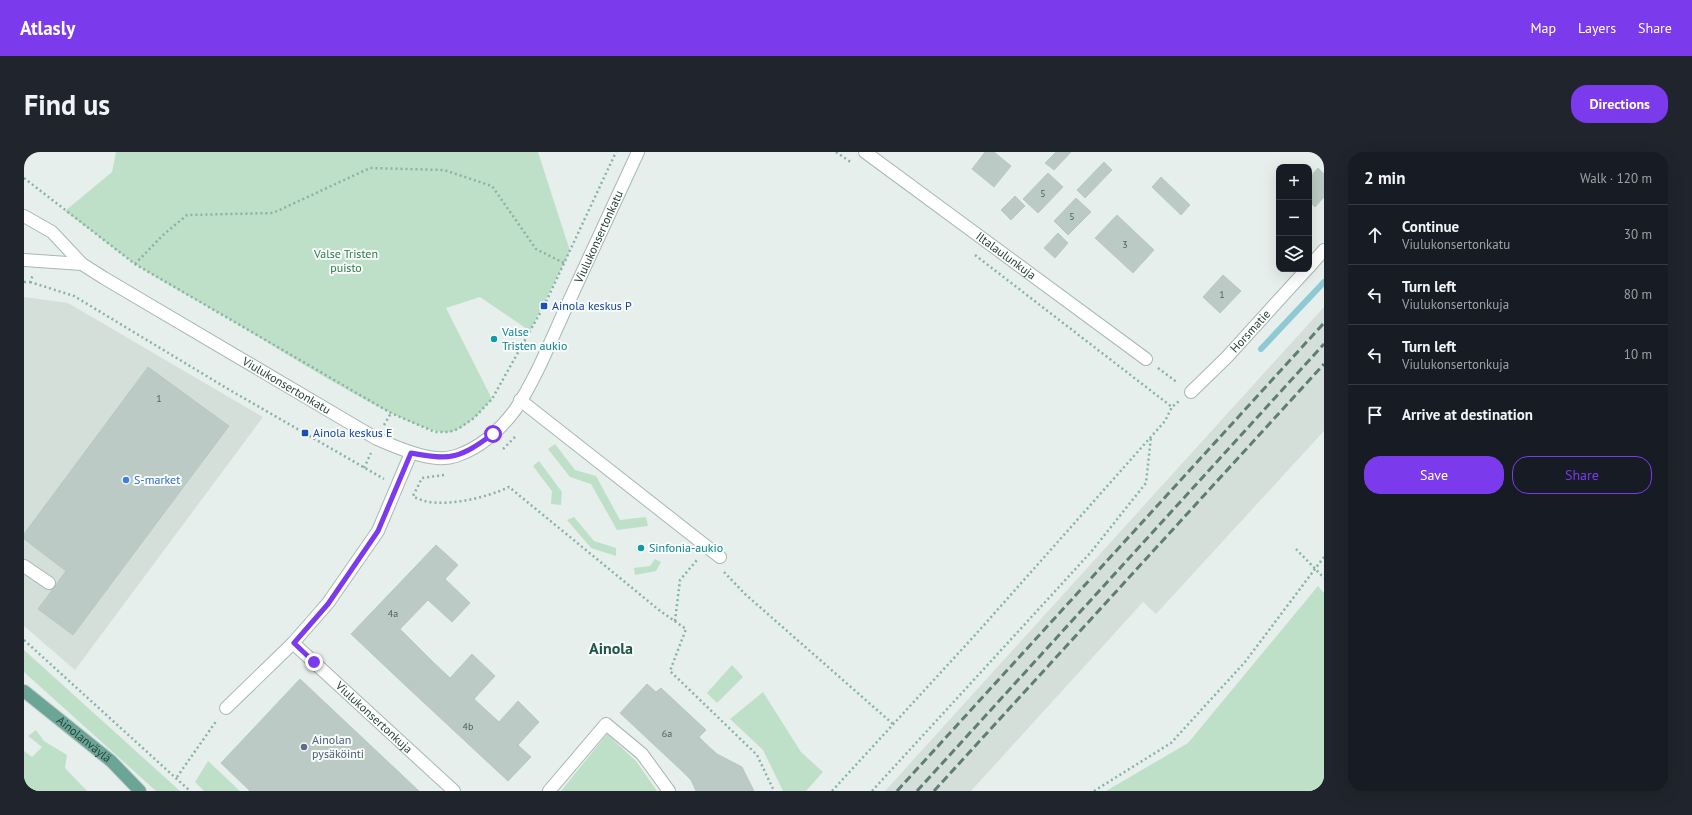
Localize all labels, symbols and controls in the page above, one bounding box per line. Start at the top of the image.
text: Atlasly [20,16,75,40]
text: Map [1530,19,1556,37]
text: Layers [1578,19,1616,37]
text: Share [1638,19,1672,37]
button: Directions [1571,85,1668,123]
text: Find us [24,86,110,123]
map controls [1276,164,1312,272]
button: + [1276,164,1312,200]
text: 2 min [1364,167,1405,189]
text: Walk · 120 m [1580,170,1652,187]
house number: 5 [1040,187,1046,200]
street label: Viulukonsertonkatu [570,188,626,286]
button: − [1276,200,1312,236]
house number: 5 [1069,210,1075,223]
text: Continue [1402,217,1459,236]
icon: ahead [1364,224,1386,246]
text: 30 m [1624,226,1652,243]
street label: Iltalaulunkuja [973,228,1039,282]
button: layers [1276,236,1312,272]
text: Viulukonsertonkatu [1402,236,1510,253]
house number: 3 [1122,238,1128,251]
park label: Valse Tristen puisto [313,246,378,275]
text: Turn left [1402,277,1456,296]
icon: left [1364,284,1386,306]
text: 80 m [1624,286,1652,303]
house number: 1 [1219,288,1225,301]
text: Viulukonsertonkuja [1402,296,1509,313]
place label: Ainola keskus P [552,298,632,313]
marker: Ainola keskus P [539,301,549,311]
street label: Horsmatie [1227,306,1273,355]
place label: Valse Tristen aukio [501,324,567,353]
marker: Valse Tristen aukio [489,334,499,344]
text: Turn left [1402,337,1456,356]
icon: left [1364,344,1386,366]
text: 10 m [1624,346,1652,363]
street label: Viulukonsertonkatu [239,353,334,417]
text: Viulukonsertonkuja [1402,356,1509,373]
house number: 1 [156,392,162,405]
icon: arrive [1364,404,1386,426]
text: Arrive at destination [1402,405,1533,424]
place label: Ainola keskus E [313,425,393,440]
route start [484,425,502,443]
marker: Ainola keskus E [300,428,310,438]
button: Save [1364,456,1504,494]
button: Share [1512,456,1652,494]
place label: S-market [134,472,180,487]
marker: S-market [121,475,131,485]
place label: Sinfonia-aukio [649,540,723,555]
marker: Sinfonia-aukio [636,543,646,553]
house number: 4a [388,607,398,620]
district label: Ainola [589,638,633,658]
route end [305,653,323,671]
street label: Viulukonsertonkuja [332,677,416,756]
street label: Ainolanväylä [54,712,115,765]
house number: 4b [463,720,473,733]
house number: 6a [662,727,672,740]
place label: Ainolan pysäköinti [312,732,364,761]
marker: Ainolan pysäköinti [299,742,309,752]

